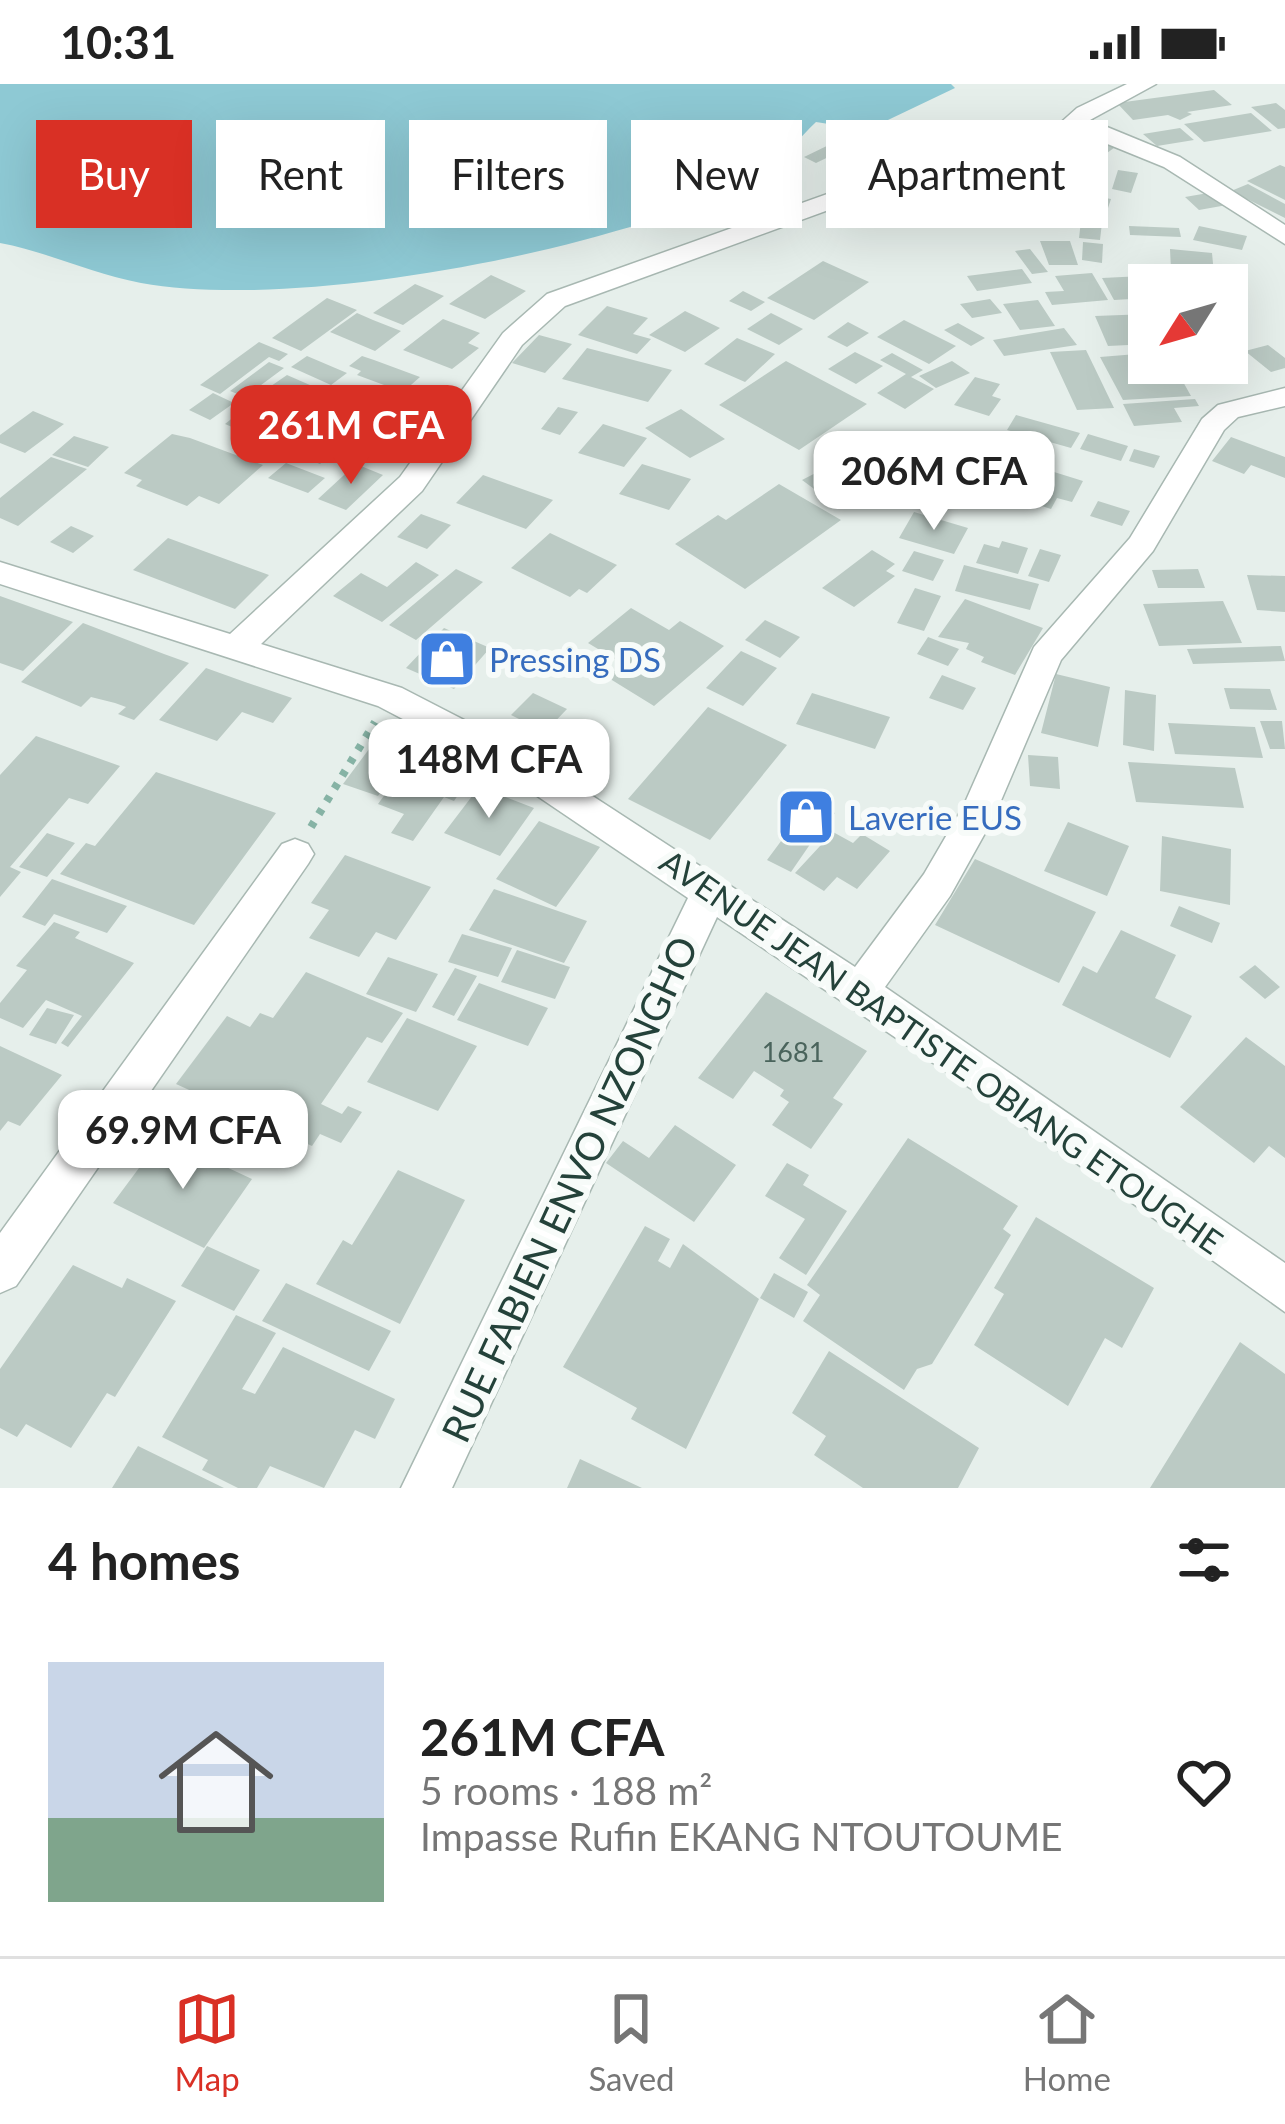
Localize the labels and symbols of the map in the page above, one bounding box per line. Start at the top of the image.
north arrow [1128,264,1248,384]
pin: 261M CFA [227,385,475,487]
pin: 206M CFA [810,431,1058,533]
shop icon: Pressing DS [416,628,478,690]
place label: Pressing DS [489,639,661,679]
pin: 148M CFA [365,719,613,821]
shop icon: Laverie EUS [775,786,837,848]
place label: Laverie EUS [848,797,1022,837]
street label: AVENUE JEAN BAPTISTE OBIANG ETOUGHE [653,840,1231,1262]
street label: RUE FABIEN ENVO NZONGHO [431,929,707,1449]
house number: 1681 [762,1035,824,1068]
pin: 69.9M CFA [46,1090,320,1192]

